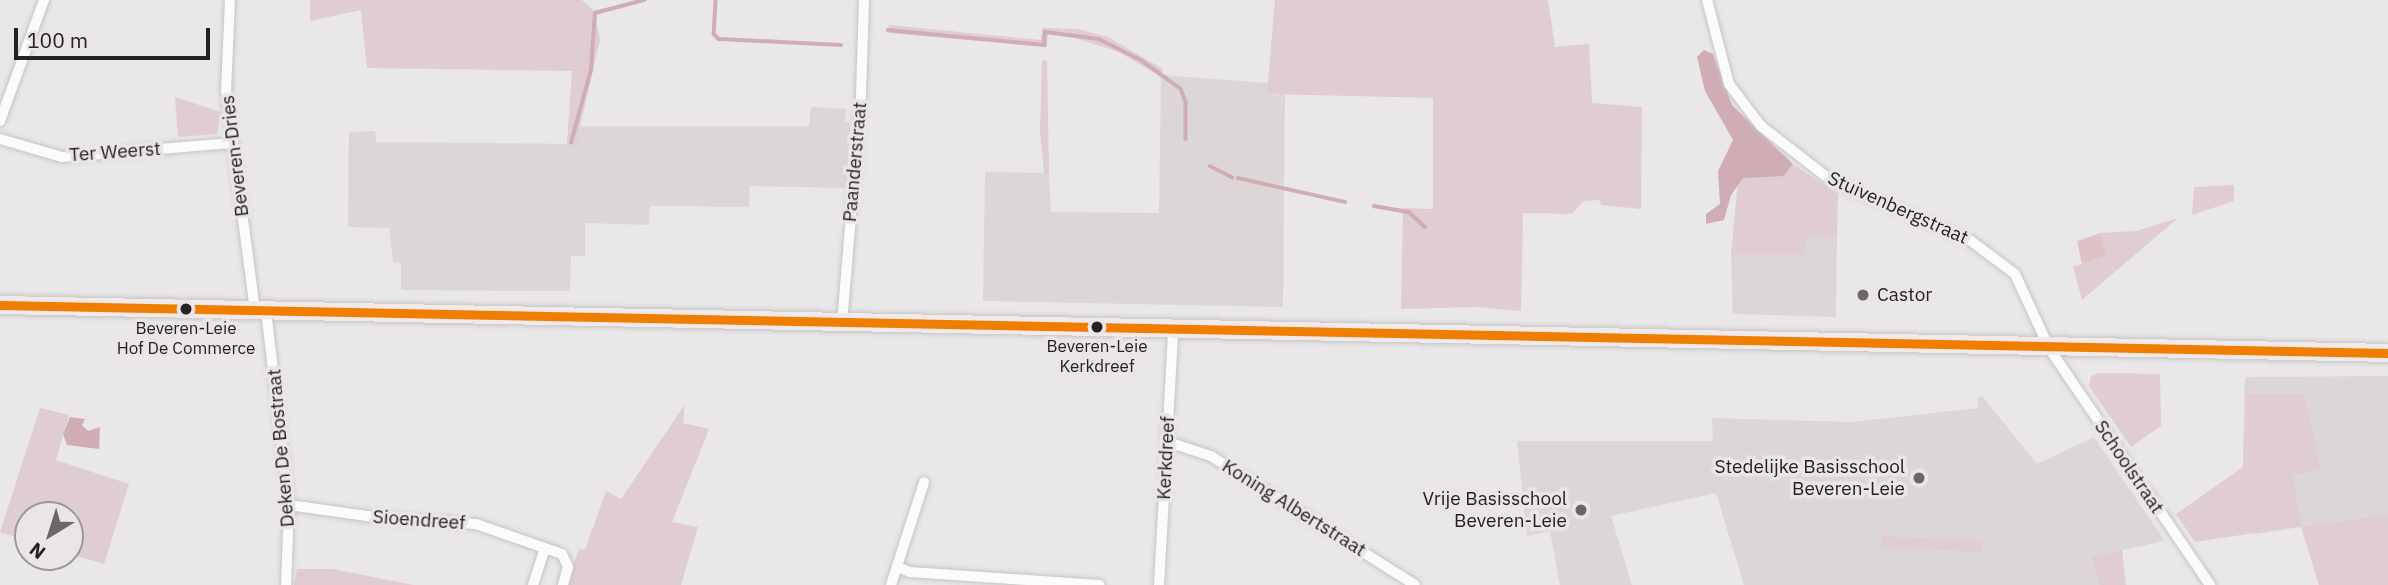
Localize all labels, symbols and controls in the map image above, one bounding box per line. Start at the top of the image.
scale bar [18,14,214,58]
text: 100 m [27,26,88,54]
street label: Beveren-Dries [216,94,254,218]
street label: Paanderstraat [838,101,872,223]
street label: Ter Weerst [68,137,162,167]
street label: Stuivenbergstraat [1824,167,1972,249]
place label: Castor [1877,284,1932,306]
marker: Castor [1855,287,1871,303]
marker: Beveren-Leie Hof De Commerce [179,302,193,316]
place label: Beveren-Leie Hof De Commerce [117,319,255,359]
marker: Beveren-Leie Kerkdreef [1090,320,1104,334]
place label: Beveren-Leie Kerkdreef [1046,337,1148,377]
street label: Deken De Bostraat [263,368,299,528]
street label: Kerkdreef [1152,416,1180,500]
street label: Schoolstraat [2089,416,2169,518]
street label: Koning Albertstraat [1218,455,1370,561]
place label: Stedelijke Basisschool Beveren-Leie [1714,456,1905,500]
marker: Stedelijke Basisschool Beveren-Leie [1911,470,1927,486]
place label: Vrije Basisschool Beveren-Leie [1423,488,1567,532]
north arrow [14,501,84,571]
marker: Vrije Basisschool Beveren-Leie [1573,502,1589,518]
street label: Sioendreef [372,505,466,535]
text: N [24,537,50,565]

